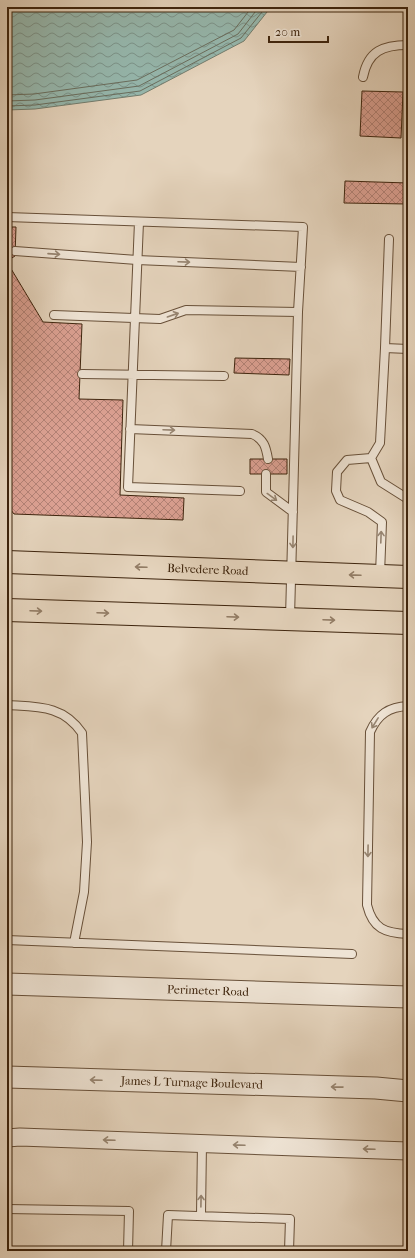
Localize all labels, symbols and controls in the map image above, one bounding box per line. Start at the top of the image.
scale bar [269,18,328,44]
text: 20 m [275,25,300,39]
one-way arrow [47,251,60,258]
one-way arrow [177,258,190,266]
one-way arrow [166,310,178,318]
one-way arrow [162,427,175,434]
one-way arrow [267,493,278,501]
one-way arrow [377,531,385,544]
one-way arrow [289,535,296,548]
street label: Belvedere Road [167,561,249,578]
one-way arrow [135,563,148,571]
one-way arrow [349,571,362,579]
one-way arrow [29,607,42,614]
one-way arrow [96,609,109,617]
one-way arrow [226,613,239,621]
one-way arrow [322,616,335,624]
one-way arrow [371,717,379,729]
one-way arrow [364,844,372,857]
street label: Perimeter Road [167,982,250,999]
street label: James L Turnage Boulevard [120,1073,264,1092]
one-way arrow [90,1076,103,1084]
one-way arrow [331,1083,344,1091]
one-way arrow [103,1136,116,1144]
one-way arrow [233,1141,246,1148]
one-way arrow [363,1145,376,1153]
one-way arrow [197,1195,205,1208]

